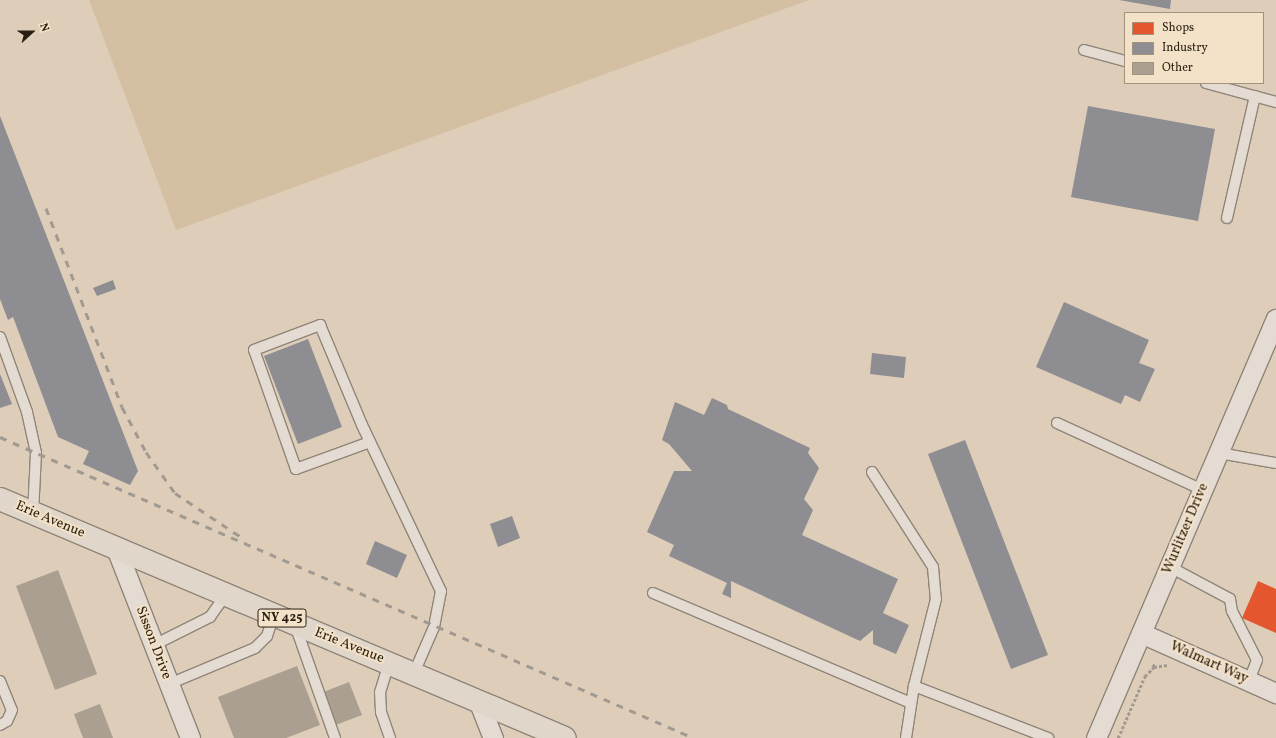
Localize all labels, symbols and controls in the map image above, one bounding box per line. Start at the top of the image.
north arrow [12,12,52,52]
legend [1124,12,1264,84]
text: Shops [1162,20,1194,36]
text: N [35,21,52,34]
text: Industry [1162,40,1208,56]
text: Other [1162,60,1193,76]
street label: Wurlitzer Drive [1159,481,1213,577]
street label: Erie Avenue [13,498,87,542]
street label: Sisson Drive [131,604,175,682]
road number: NY 425 [257,607,307,629]
street label: Erie Avenue [312,624,386,668]
street label: Walmart Way [1167,638,1251,688]

